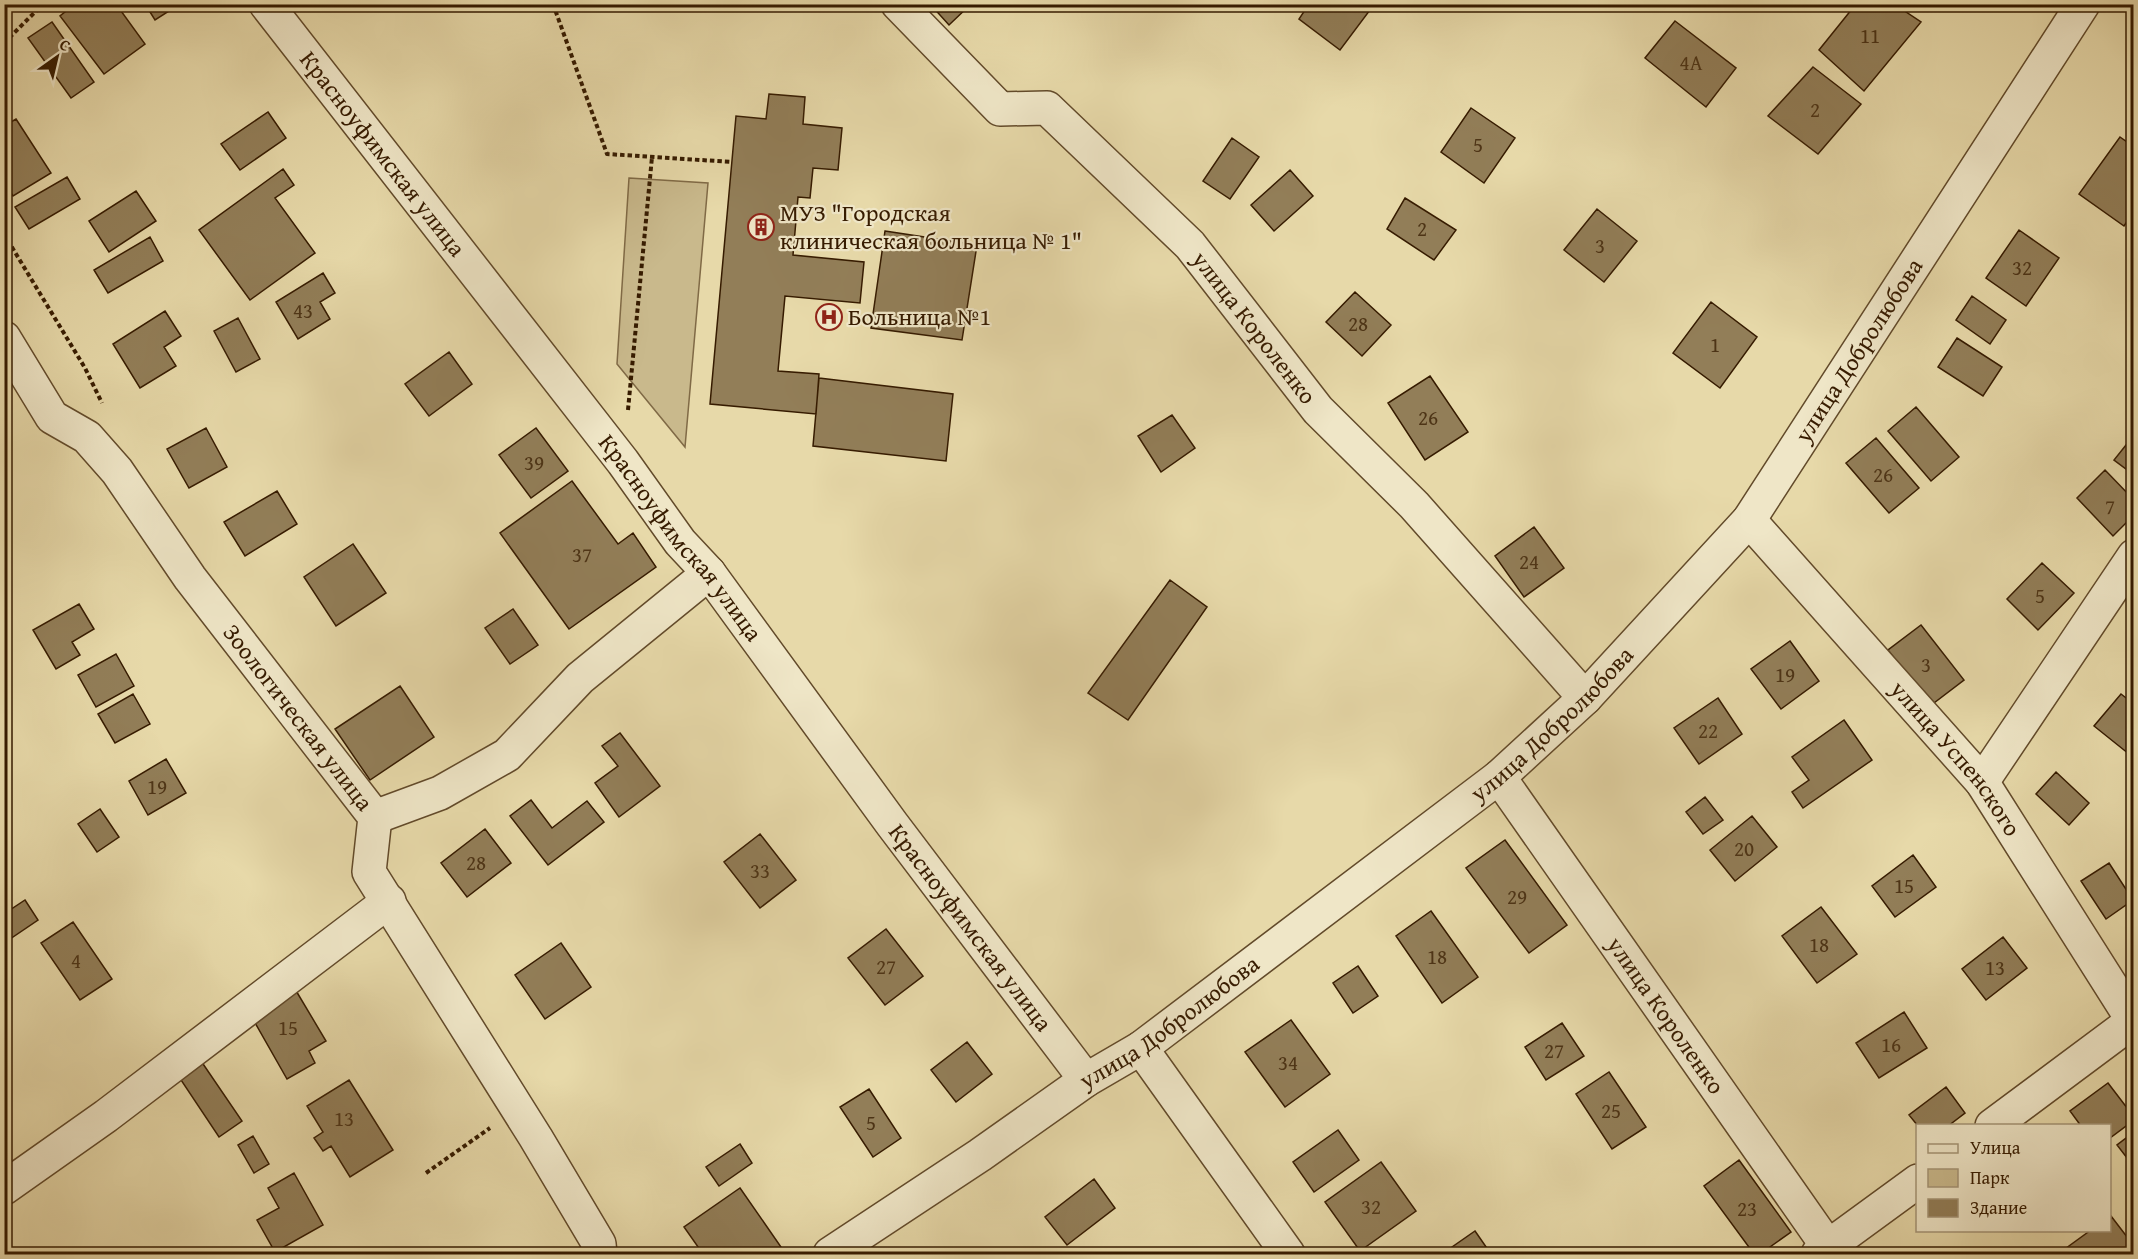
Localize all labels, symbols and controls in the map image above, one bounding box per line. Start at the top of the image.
house number: 11 [1860,20,1880,51]
north arrow [27,27,87,87]
text: С [55,32,76,57]
street label: Красноуфимская улица [292,43,475,264]
house number: 4А [1680,47,1703,78]
house number: 2 [1810,94,1820,125]
house number: 5 [1473,129,1483,160]
place label: МУЗ "Городская клиническая больница № 1" [780,195,1082,258]
building icon: МУЗ "Городская клиническая больница № 1" [746,212,776,242]
house number: 2 [1417,213,1427,244]
house number: 3 [1595,230,1605,261]
street label: улица Короленко [1183,242,1325,411]
street label: улица Добролюбова [1785,251,1931,450]
house number: 32 [2012,252,2032,283]
house number: 43 [293,295,313,326]
place label: Больница №1 [848,299,991,334]
hospital icon: Больница №1 [814,302,844,332]
house number: 28 [1348,308,1368,339]
house number: 1 [1710,329,1720,360]
house number: 26 [1418,402,1438,433]
street label: Красноуфимская улица [591,426,772,649]
house number: 39 [524,447,544,478]
house number: 26 [1873,459,1893,490]
house number: 7 [2105,491,2115,522]
house number: 37 [572,539,592,570]
house number: 24 [1519,546,1539,577]
house number: 5 [2035,580,2045,611]
street label: Зоологическая улица [215,616,382,818]
street label: улица Добролюбова [1462,638,1642,810]
house number: 3 [1921,649,1931,680]
house number: 19 [1775,659,1795,690]
street label: улица Успенского [1882,672,2030,843]
house number: 22 [1698,715,1718,746]
house number: 19 [147,771,167,802]
street label: Красноуфимская улица [881,816,1061,1039]
house number: 20 [1734,833,1754,864]
house number: 28 [466,847,486,878]
house number: 33 [750,855,770,886]
house number: 15 [1894,870,1914,901]
house number: 29 [1507,881,1527,912]
street label: улица Короленко [1598,928,1734,1101]
house number: 18 [1809,929,1829,960]
house number: 18 [1427,941,1447,972]
house number: 4 [71,945,81,976]
street label: улица Добролюбова [1071,946,1267,1098]
house number: 27 [876,951,896,982]
house number: 13 [1985,952,2005,983]
house number: 15 [278,1012,298,1043]
house number: 16 [1881,1029,1901,1060]
house number: 27 [1544,1035,1564,1066]
house number: 34 [1278,1047,1298,1078]
house number: 25 [1601,1095,1621,1126]
house number: 13 [334,1103,354,1134]
house number: 5 [866,1107,876,1138]
legend [1916,1124,2111,1232]
text: Улица [1970,1134,2021,1161]
text: Парк [1970,1164,2010,1191]
house number: 32 [1361,1191,1381,1222]
house number: 23 [1737,1193,1757,1224]
text: Здание [1970,1194,2027,1221]

